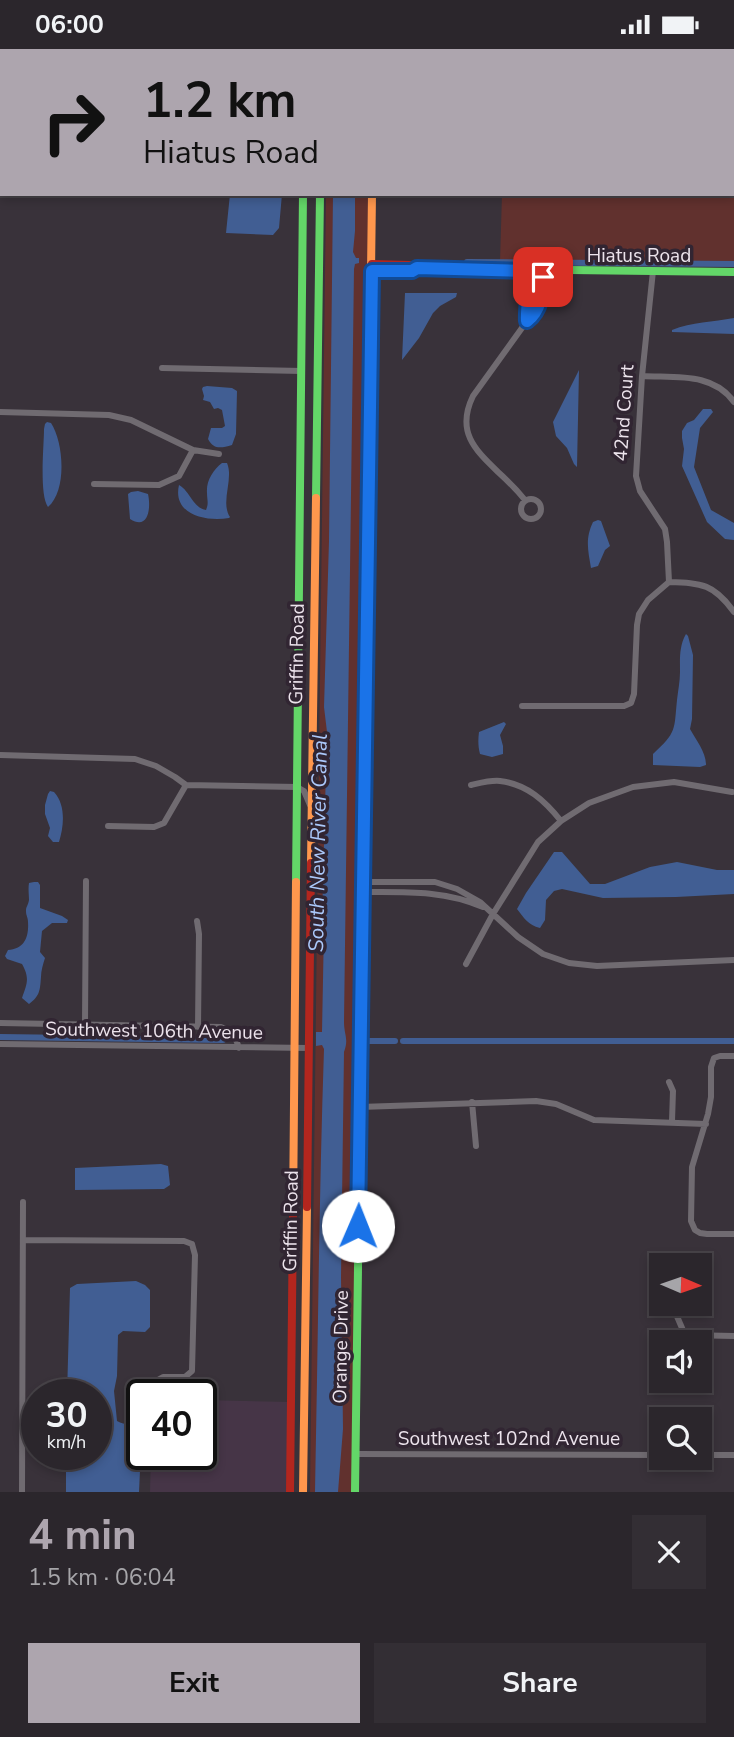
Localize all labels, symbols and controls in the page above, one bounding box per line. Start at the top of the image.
text: 06:00 [35,7,104,42]
text: 1.2 km [143,67,296,134]
icon: right [28,77,119,168]
text: Hiatus Road [143,131,319,174]
street label: Hiatus Road [587,243,691,269]
pin [513,247,573,307]
icon: arrive [524,258,562,296]
street label: 42nd Court [608,363,640,462]
street label: Griffin Road [283,603,311,705]
water label: South New River Canal [302,734,334,952]
street label: Southwest 106th Avenue [45,1016,263,1046]
street label: Griffin Road [277,1170,305,1272]
position arrow [321,1189,395,1263]
north arrow [649,1253,712,1316]
map controls [649,1253,712,1470]
street label: Orange Drive [327,1290,355,1404]
button: sound [649,1330,712,1393]
speed limit sign: 40 [126,1379,217,1470]
text: 30 [45,1392,88,1439]
button: search [649,1407,712,1470]
street label: Southwest 102nd Avenue [398,1426,620,1452]
text: km/h [47,1430,86,1454]
text: 4 min [28,1507,137,1564]
button: close [632,1515,706,1589]
text: 1.5 km · 06:04 [28,1562,175,1593]
button: Exit [28,1643,360,1723]
button: Share [374,1643,706,1723]

